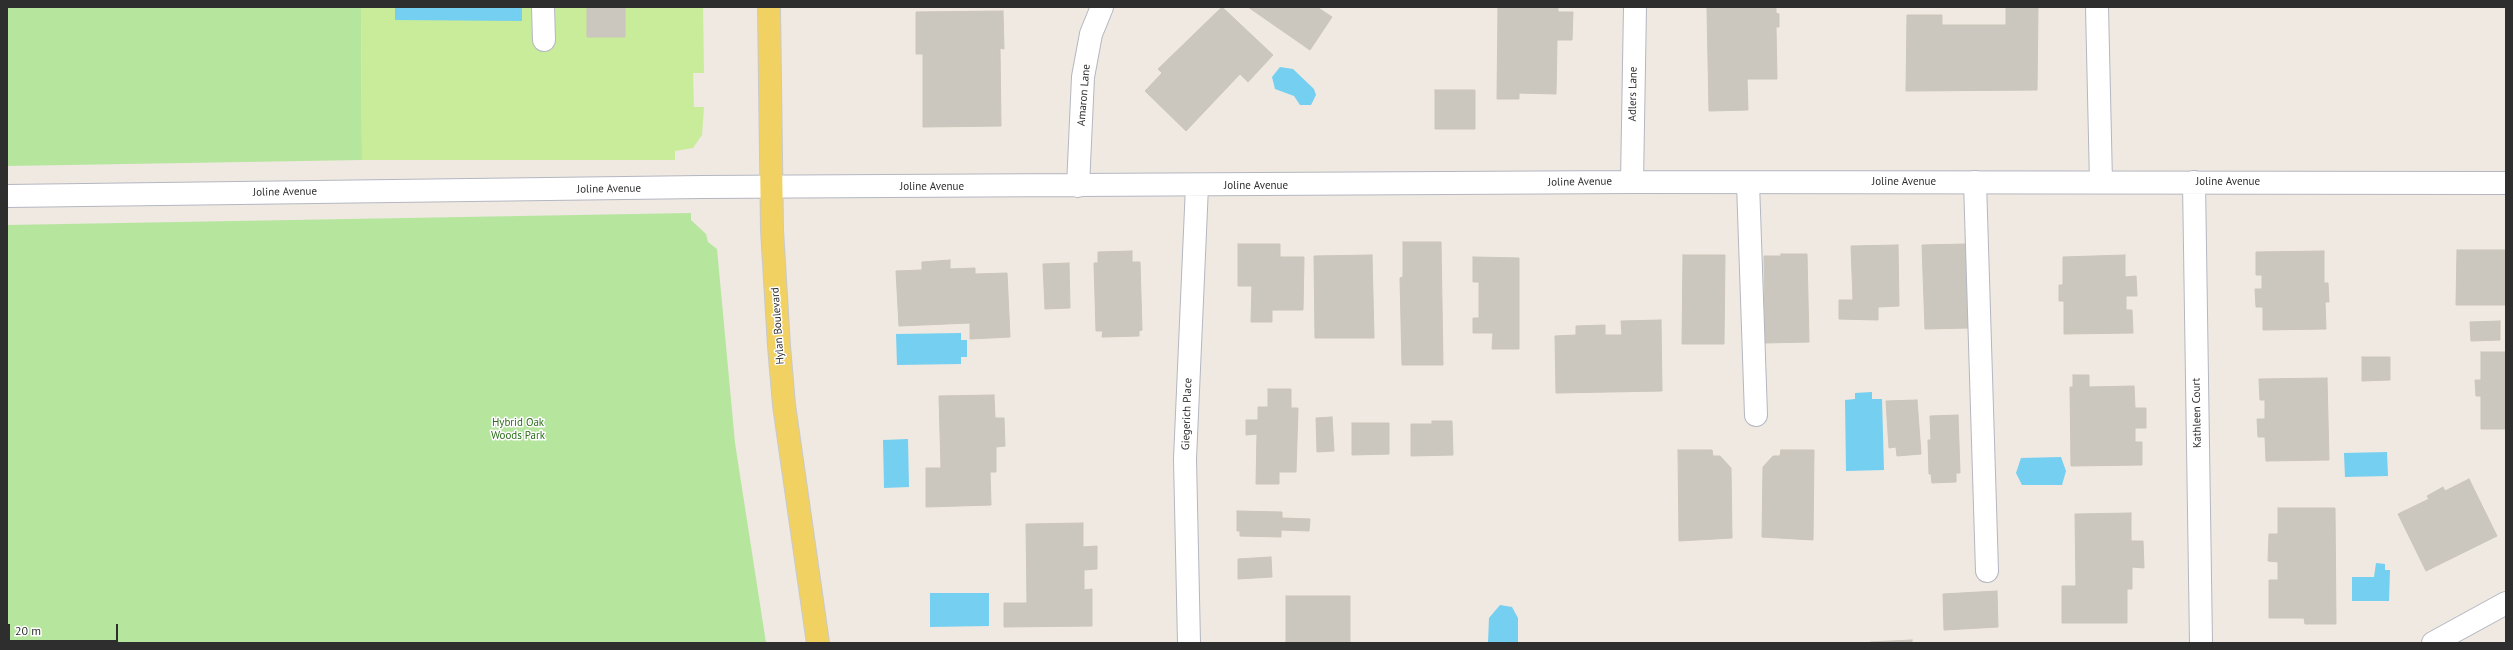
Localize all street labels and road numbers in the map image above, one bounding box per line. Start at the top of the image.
street label: Amaron Lane [1075,64,1093,126]
street label: Adlers Lane [1626,66,1640,122]
street label: Joline Avenue [1548,175,1612,189]
street label: Joline Avenue [1872,175,1936,189]
street label: Joline Avenue [2196,175,2260,189]
street label: Joline Avenue [1224,179,1288,193]
street label: Joline Avenue [900,180,964,194]
street label: Joline Avenue [577,182,641,196]
street label: Joline Avenue [253,185,317,199]
street label: Hylan Boulevard [769,287,787,365]
street label: Giegerich Place [1179,378,1195,450]
street label: Kathleen Court [2190,378,2204,448]

